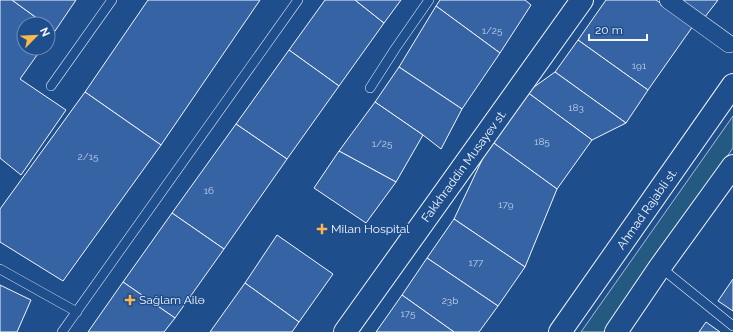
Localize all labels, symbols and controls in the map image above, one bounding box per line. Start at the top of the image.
north arrow [16,16,56,56]
scale bar [589,16,647,42]
text: 20 m [595,23,623,37]
house number: 1/25 [482,25,503,36]
text: N [37,26,52,39]
house number: 191 [632,60,647,71]
house number: 183 [568,102,584,113]
street label: Fakkhraddin Musayev st. [419,107,509,225]
house number: 185 [534,136,550,147]
house number: 1/25 [372,138,393,149]
house number: 2/15 [78,151,99,162]
street label: Ahmad Rajabli st. [614,166,680,252]
house number: 16 [204,185,214,196]
house number: 179 [498,199,514,210]
place label: Milan Hospital [331,222,410,236]
marker: Milan Hospital [316,223,328,235]
house number: 177 [469,257,484,268]
place label: Sağlam Ailə [139,293,205,307]
marker: Sağlam Ailə [124,294,136,306]
house number: 23b [442,295,458,306]
house number: 175 [401,308,416,319]

